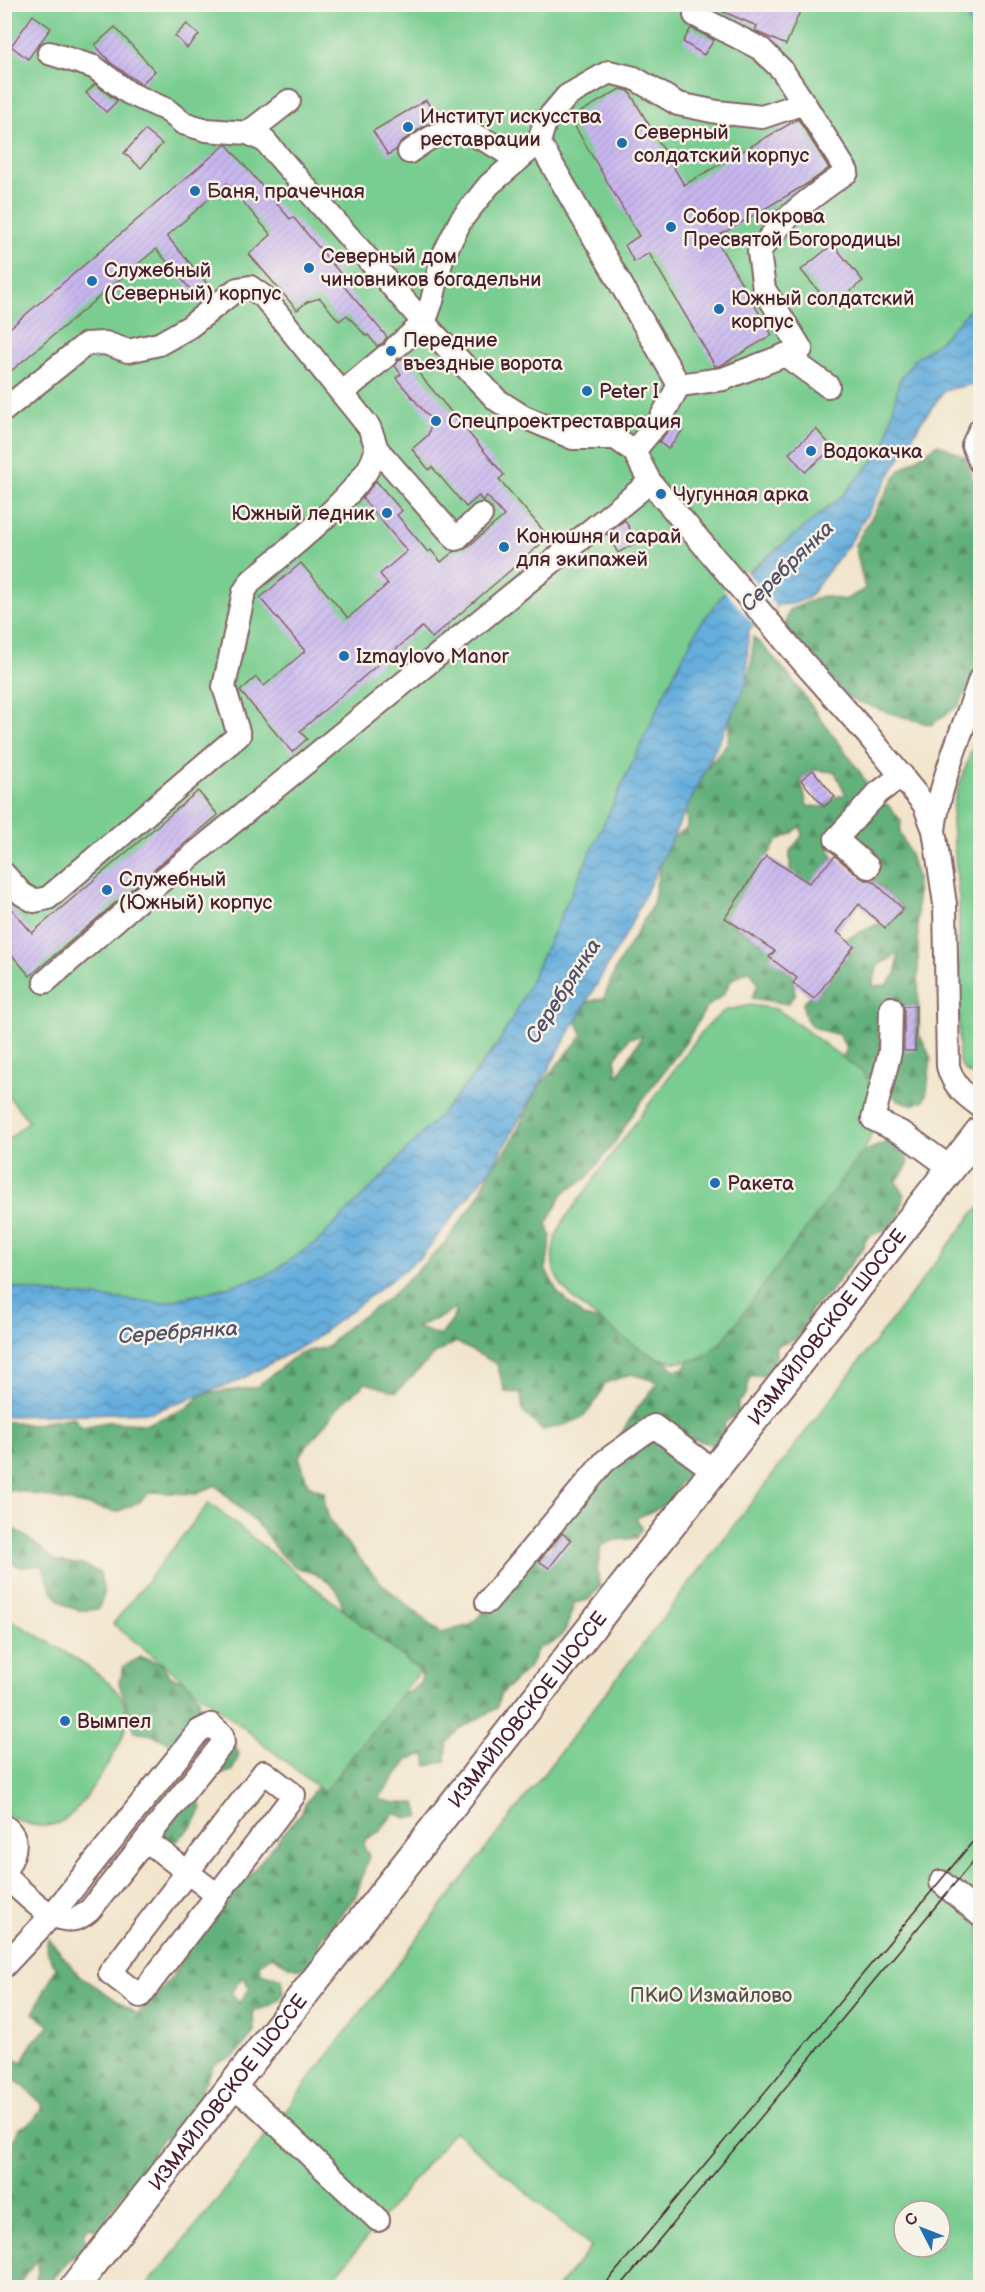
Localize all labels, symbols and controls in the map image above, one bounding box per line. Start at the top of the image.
place label: Институт искусства реставрации [420,105,602,152]
marker: Институт искусства реставрации [401,120,415,134]
place label: Северный солдатский корпус [634,121,810,168]
marker: Северный солдатский корпус [615,136,629,150]
place label: Баня, прачечная [207,180,365,204]
marker: Баня, прачечная [188,184,202,198]
place label: Собор Покрова Пресвятой Богородицы [683,205,901,252]
marker: Собор Покрова Пресвятой Богородицы [664,220,678,234]
place label: Северный дом чиновников богадельни [321,245,541,292]
place label: Служебный (Северный) корпус [104,259,282,306]
marker: Северный дом чиновников богадельни [302,261,316,275]
marker: Служебный (Северный) корпус [85,274,99,288]
place label: Южный солдатский корпус [731,287,914,334]
marker: Южный солдатский корпус [712,302,726,316]
place label: Передние въездные ворота [403,329,563,376]
marker: Передние въездные ворота [384,344,398,358]
place label: Peter I [599,380,659,404]
marker: Peter I [580,384,594,398]
place label: Спецпроектреставрация [448,410,681,434]
marker: Спецпроектреставрация [429,414,443,428]
place label: Водокачка [823,440,923,464]
marker: Водокачка [804,444,818,458]
place label: Чугунная арка [673,483,809,507]
marker: Чугунная арка [654,487,668,501]
place label: Южный ледник [231,502,375,526]
marker: Южный ледник [380,506,394,520]
water label: Серебрянка [736,516,839,617]
place label: Конюшня и сарай для экипажей [516,525,682,572]
marker: Конюшня и сарай для экипажей [497,540,511,554]
place label: Izmaylovo Manor [356,645,510,669]
marker: Izmaylovo Manor [337,649,351,663]
place label: Служебный (Южный) корпус [119,868,272,915]
marker: Служебный (Южный) корпус [100,883,114,897]
water label: Серебрянка [520,934,607,1048]
place label: Ракета [727,1172,794,1196]
marker: Ракета [708,1176,722,1190]
street label: ИЗМАЙЛОВСКОЕ ШОССЕ [743,1224,912,1430]
water label: Серебрянка [117,1316,239,1349]
street label: ИЗМАЙЛОВСКОЕ ШОССЕ [444,1607,612,1813]
place label: Вымпел [77,1710,151,1734]
marker: Вымпел [58,1714,72,1728]
park label: ПКиО Измайлово [630,1984,792,2008]
street label: ИЗМАЙЛОВСКОЕ ШОССЕ [144,1990,313,2196]
north arrow [892,2199,952,2259]
text: С [901,2209,923,2230]

